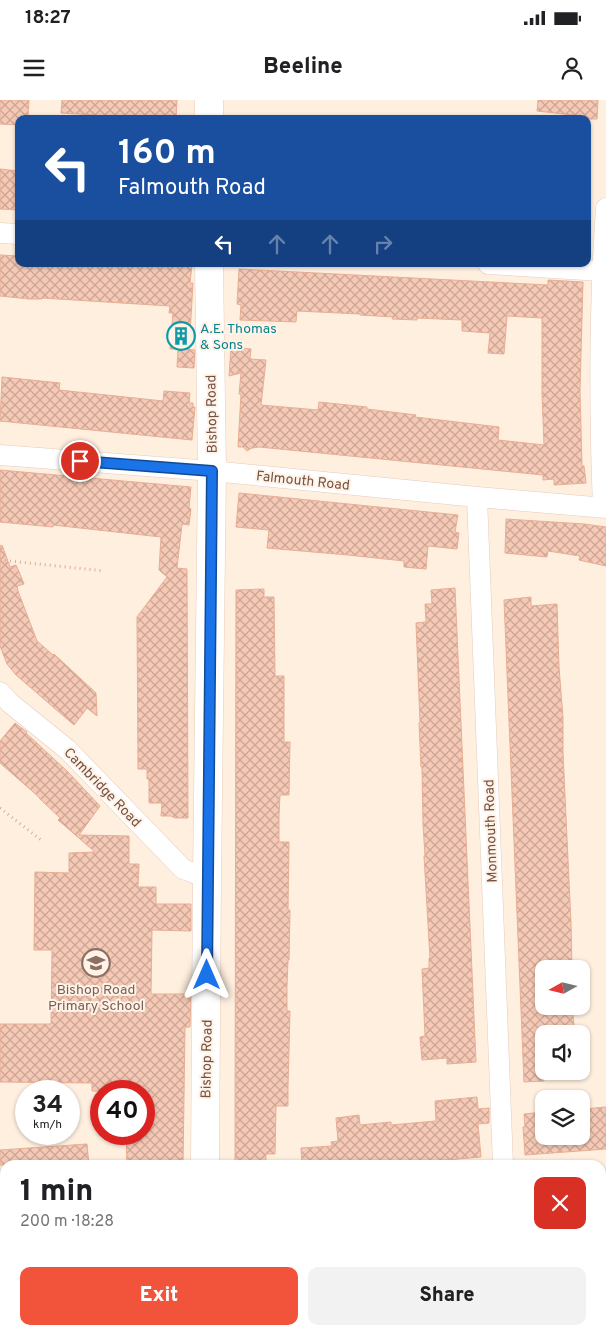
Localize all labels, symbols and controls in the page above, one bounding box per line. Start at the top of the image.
text: 18:27 [25,6,71,30]
icon: menu [20,54,48,82]
text: Beeline [263,54,343,81]
icon: person [558,54,586,82]
text: 160 m [118,132,216,176]
icon: left [35,135,100,200]
text: Falmouth Road [118,175,266,202]
icon: left [210,230,238,258]
icon: ahead [263,230,291,258]
icon: ahead [316,230,344,258]
icon: right [369,230,397,258]
building icon: A.E. Thomas & Sons [166,321,196,351]
place label: A.E. Thomas & Sons [200,321,277,354]
street label: Bishop Road [203,374,222,453]
pin [59,440,101,482]
icon: arrive [66,447,94,475]
street label: Falmouth Road [255,468,351,495]
street label: Cambridge Road [60,745,144,831]
street label: Monmouth Road [481,779,502,883]
school or university icon: Bishop Road Primary School [81,948,111,978]
position arrow [180,948,232,1000]
north arrow [535,960,590,1015]
map controls [535,960,590,1145]
place label: Bishop Road Primary School [48,982,144,1015]
street label: Bishop Road [198,1020,217,1099]
button: sound [535,1025,590,1080]
speed limit sign: 40 [90,1080,155,1145]
text: 34 [32,1090,63,1122]
button: layers [535,1090,590,1145]
text: km/h [33,1117,62,1133]
text: 1 min [20,1174,93,1211]
button: close [534,1177,586,1229]
text: 200 m · 18:28 [20,1212,114,1232]
button: Exit [20,1267,298,1325]
button: Share [308,1267,586,1325]

